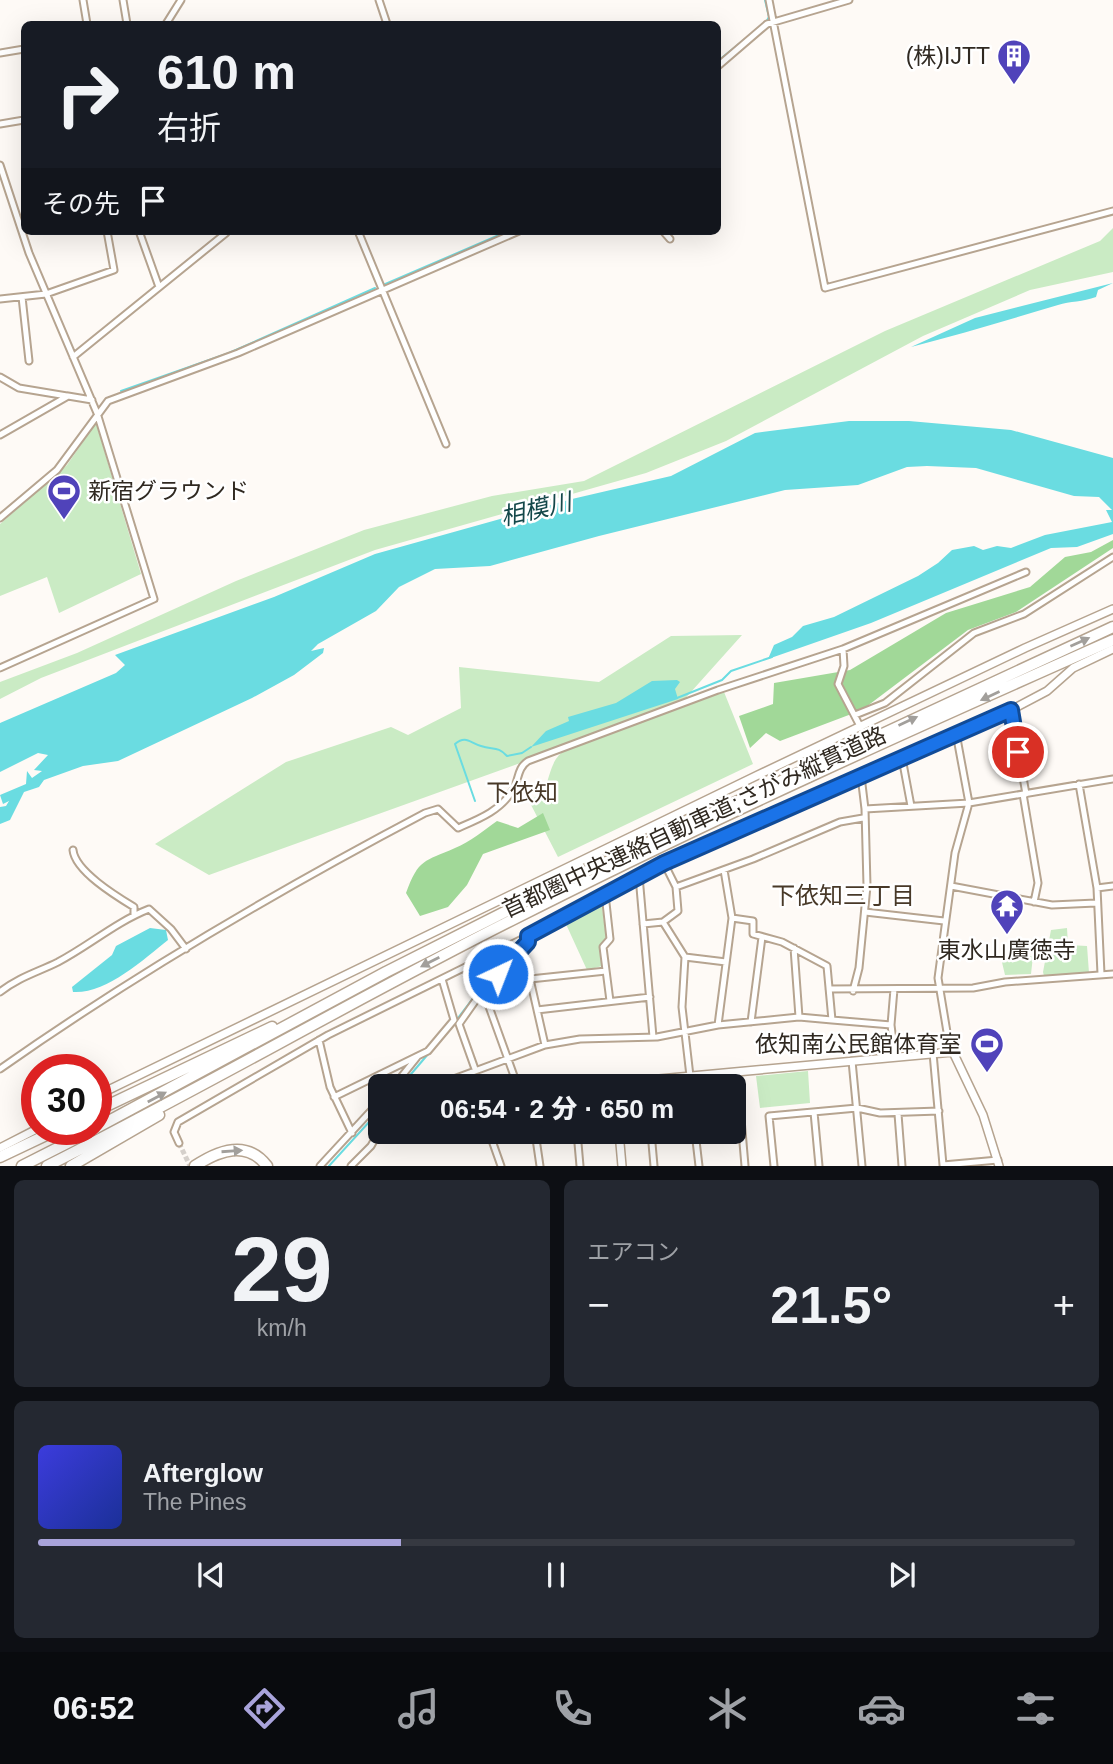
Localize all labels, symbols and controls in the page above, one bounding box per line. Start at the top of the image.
building icon: (株)IJTT [995,37,1033,86]
place label: (株)IJTT [906,43,990,69]
text: 610 m [157,45,296,99]
icon: right [42,49,133,140]
text: 右折 [157,110,221,146]
icon: arrive [134,182,172,220]
text: その先 [42,189,120,219]
sports icon: 新宿グラウンド [45,472,83,521]
place label: 新宿グラウンド [88,478,249,504]
water label: 相模川 [498,487,577,530]
one-way arrow [1069,636,1090,647]
one-way arrow [980,690,1000,702]
one-way arrow [898,715,918,727]
street label: 首都圏中央連絡自動車道;さがみ縦貫道路 [498,721,890,923]
pin [988,722,1048,782]
icon: arrive [999,733,1037,771]
district label: 下依知 [486,779,558,806]
district label: 下依知三丁目 [771,882,915,909]
temple icon: 東水山廣徳寺 [988,887,1026,936]
position arrow [461,937,535,1011]
place label: 東水山廣徳寺 [938,937,1076,963]
one-way arrow [420,956,440,967]
sports icon: 依知南公民館体育室 [968,1025,1006,1074]
place label: 依知南公民館体育室 [755,1031,962,1057]
speed limit sign: 30 [21,1054,112,1145]
one-way arrow [147,1091,167,1103]
text: 06:54 · 2 分 · 650 m [440,1094,674,1124]
one-way arrow [221,1145,243,1156]
text: 29 [231,1219,332,1320]
text: エアコン [588,1239,680,1265]
text: 21.5° [770,1276,892,1334]
text: − [588,1284,610,1326]
text: + [1053,1284,1075,1326]
text: km/h [257,1315,307,1341]
text: Afterglow [143,1458,263,1488]
text: The Pines [143,1489,247,1515]
icon: previous [192,1556,230,1594]
icon: pause [537,1556,575,1594]
icon: next [883,1556,921,1594]
icon: directions [240,1684,289,1733]
icon: music [394,1684,443,1733]
icon: phone [548,1684,597,1733]
icon: climate [703,1684,752,1733]
icon: car [857,1684,906,1733]
icon: filters [1011,1684,1060,1733]
text: 06:52 [53,1690,134,1726]

